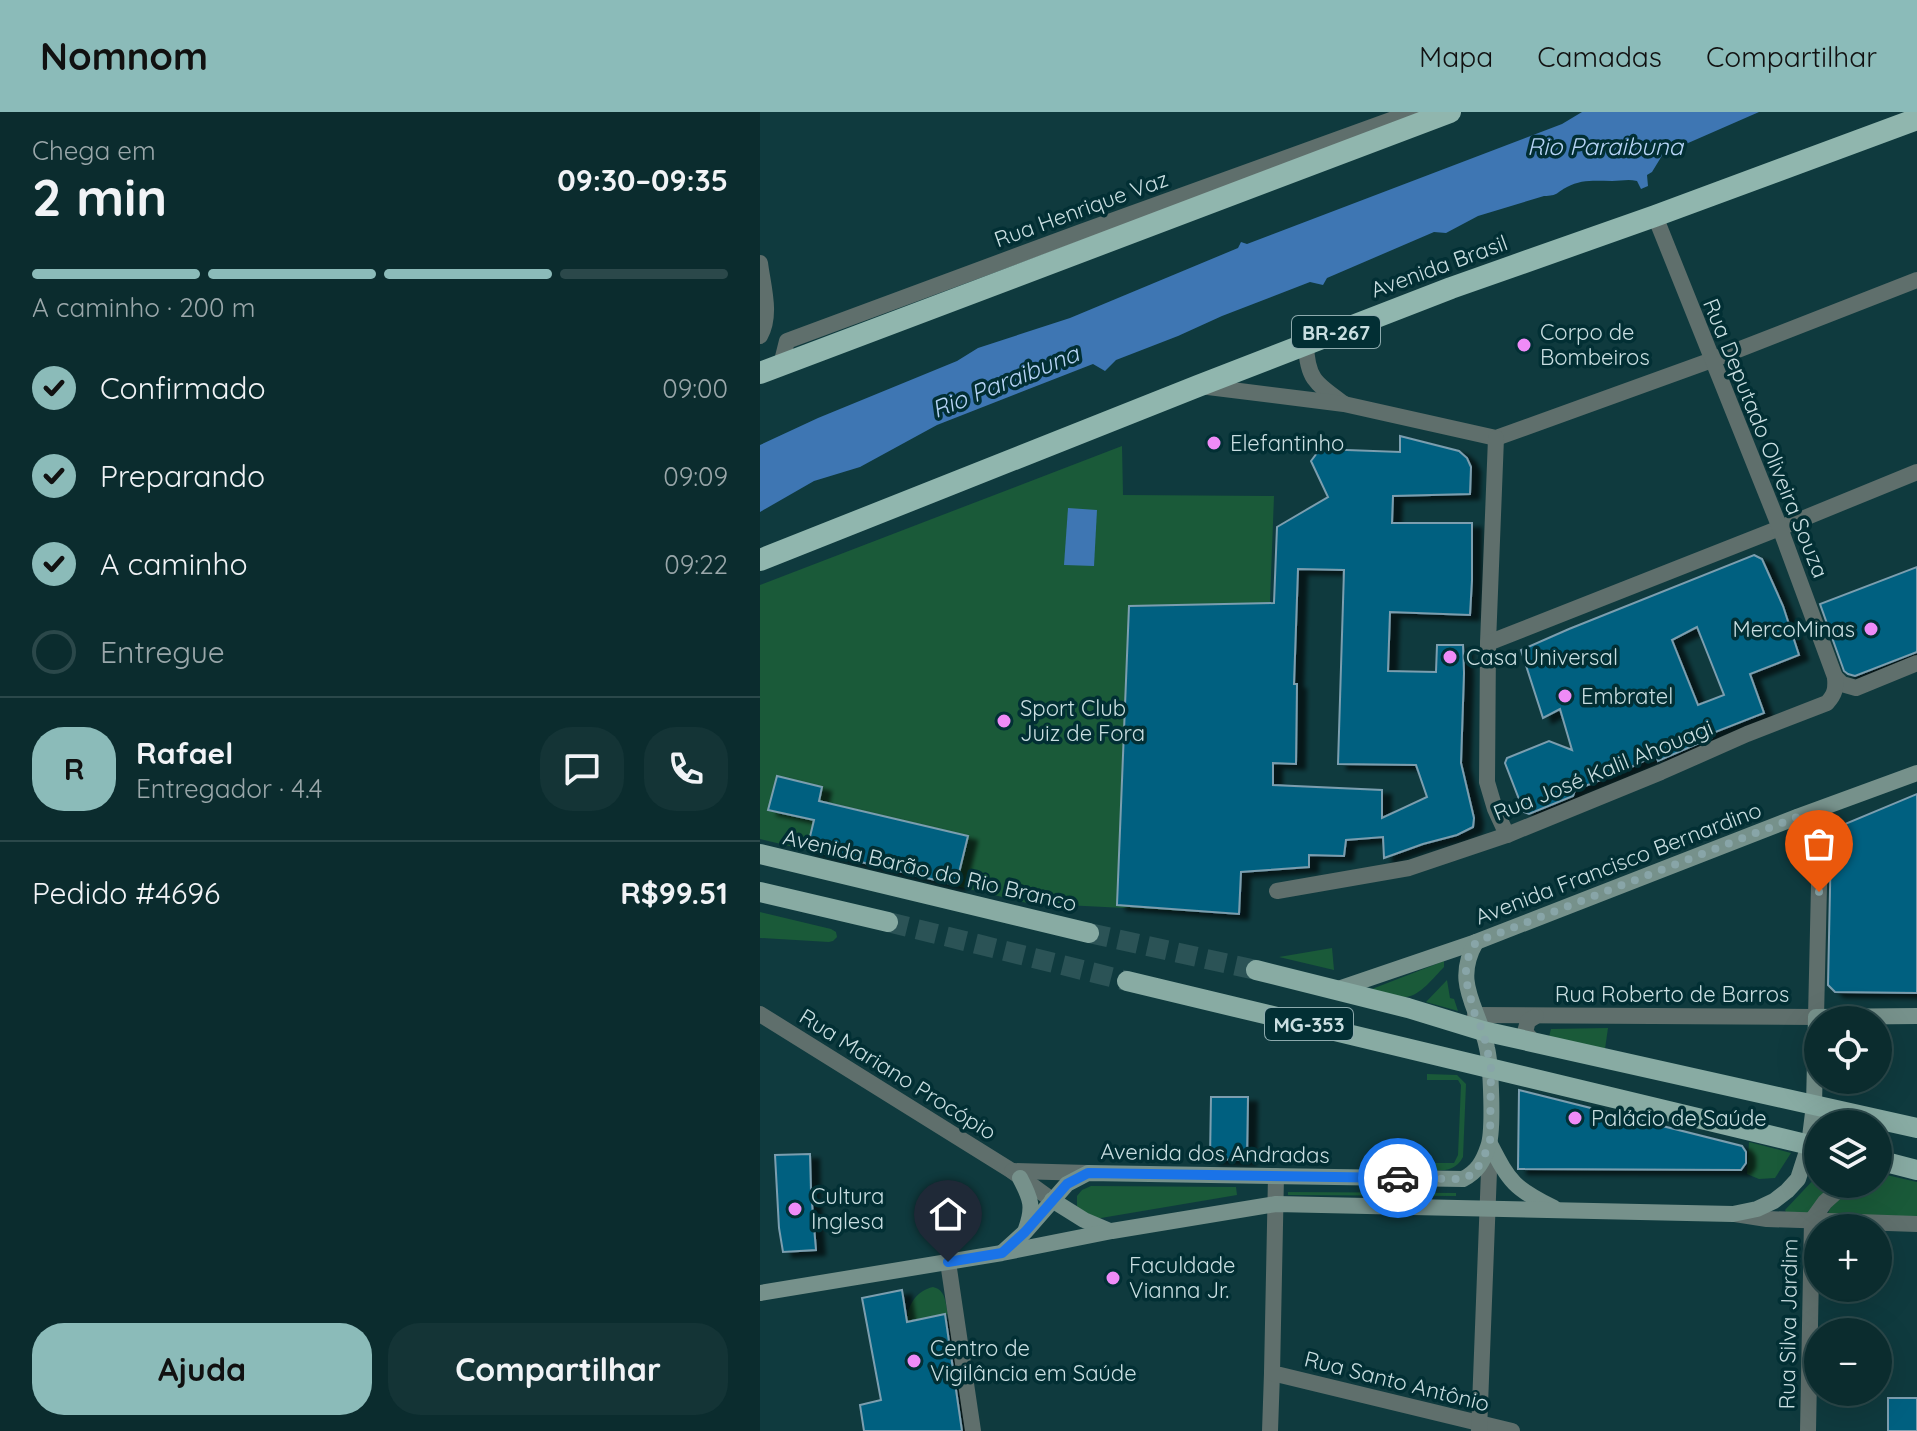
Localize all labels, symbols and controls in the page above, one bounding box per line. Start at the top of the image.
text: Nomnom [40,32,208,80]
text: Mapa [1419,39,1493,74]
text: Camadas [1537,39,1662,74]
text: Compartilhar [1706,39,1877,74]
water label: Rio Paraibuna [1527,131,1685,161]
text: Chega em [32,134,156,167]
text: 09:30–09:35 [557,161,728,199]
text: 2 min [32,164,167,229]
street label: Rua Henrique Vaz [990,165,1172,253]
street label: Avenida Brasil [1367,228,1511,304]
text: A caminho · 200 m [32,291,255,324]
street label: Rua Deputado Oliveira Souza [1697,294,1835,582]
road number: BR-267 [1292,316,1380,348]
place label: Corpo de Bombeiros [1540,318,1650,371]
marker: Corpo de Bombeiros [1515,336,1533,354]
water label: Rio Paraibuna [927,337,1084,424]
icon: check [32,366,76,410]
text: Confirmado [100,369,266,407]
text: 09:00 [662,372,728,405]
place label: Elefantinho [1230,429,1344,457]
marker: Elefantinho [1205,434,1223,452]
icon: check [32,454,76,498]
text: Preparando [100,457,265,495]
text: 09:09 [663,460,728,493]
icon: check [32,542,76,586]
text: A caminho [100,545,248,583]
text: 09:22 [664,548,728,581]
place label: MercoMinas [1732,615,1855,643]
marker: MercoMinas [1862,620,1880,638]
text: Entregue [100,633,225,671]
place label: Casa Universal [1466,643,1618,671]
marker: Casa Universal [1441,648,1459,666]
place label: Embratel [1581,682,1673,710]
marker: Embratel [1556,687,1574,705]
place label: Sport Club Juiz de Fora [1020,694,1145,747]
marker: Sport Club Juiz de Fora [995,712,1013,730]
street label: Rua José Kalil Ahouagi [1489,713,1717,827]
button: chat [540,727,624,811]
button: phone [644,727,728,811]
text: Rafael [136,734,233,772]
text: R [64,750,84,788]
text: Entregador · 4.4 [136,772,323,805]
street label: Avenida Francisco Bernardino [1471,795,1765,931]
pin [1785,810,1853,892]
icon: bag [1797,822,1841,866]
street label: Avenida Barão do Rio Branco [780,823,1080,917]
text: Pedido #4696 [32,874,220,912]
text: R$99.51 [620,874,728,912]
street label: Rua Roberto de Barros [1555,980,1789,1008]
street label: Rua Mariano Procópio [794,1002,1002,1146]
map controls [1804,1006,1892,1406]
button: locate [1804,1006,1892,1094]
road number: MG-353 [1265,1008,1353,1040]
place label: Palácio de Saúde [1591,1104,1767,1132]
marker: Palácio de Saúde [1566,1109,1584,1127]
button: layers [1804,1110,1892,1198]
street label: Avenida dos Andradas [1100,1137,1330,1169]
courier [1358,1138,1438,1218]
icon: car [1376,1156,1420,1200]
pin [914,1180,982,1262]
place label: Cultura Inglesa [811,1182,884,1235]
icon: home [926,1192,970,1236]
marker: Cultura Inglesa [786,1200,804,1218]
button: + [1804,1214,1892,1302]
street label: Rua Silva Jardim [1773,1238,1803,1410]
place label: Faculdade Vianna Jr. [1129,1251,1236,1304]
marker: Faculdade Vianna Jr. [1104,1269,1122,1287]
button: − [1804,1318,1892,1406]
button: Ajuda [32,1323,372,1415]
button: Compartilhar [388,1323,728,1415]
place label: Centro de Vigilância em Saúde [930,1334,1137,1387]
street label: Rua Santo Antônio [1302,1344,1492,1418]
marker: Centro de Vigilância em Saúde [905,1352,923,1370]

